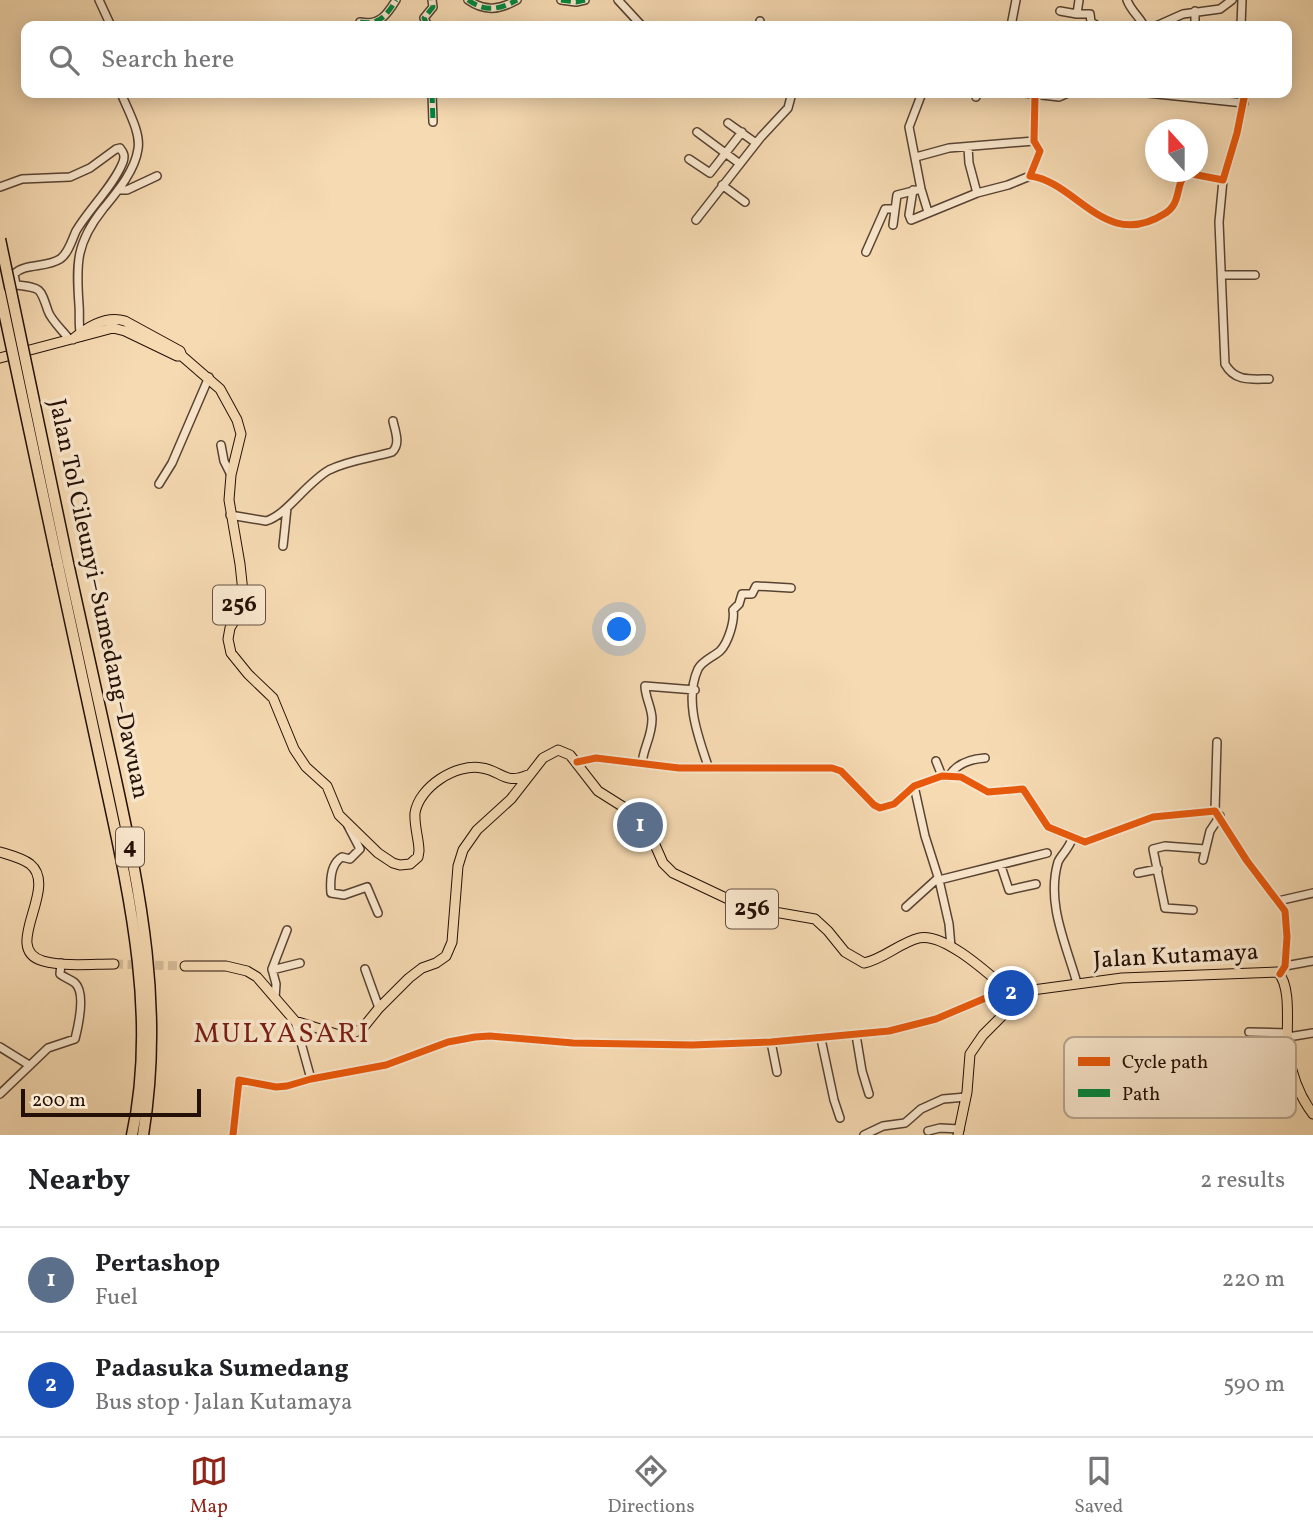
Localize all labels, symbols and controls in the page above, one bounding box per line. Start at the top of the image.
search box [21,21,1292,98]
icon: search [45,41,83,79]
text: Search here [101,42,234,78]
north arrow [1145,119,1208,182]
street label: Jalan Tol Cileunyi–Sumedang–Dawuan [39,396,157,802]
road number: 256 [213,586,265,624]
your location [602,612,636,646]
pin: 1 [617,799,663,851]
road number: 4 [116,828,144,866]
road number: 256 [726,890,778,928]
street label: Jalan Kutamaya [1092,936,1260,978]
pin: 2 [988,967,1034,1019]
district label: MULYASARI [193,1015,371,1054]
legend [1064,1037,1296,1118]
text: Cycle path [1122,1050,1208,1076]
text: Path [1122,1082,1160,1108]
scale bar [21,1086,201,1118]
text: 200 m [32,1088,86,1114]
text: Nearby [28,1160,130,1202]
text: 2 results [1200,1165,1285,1197]
text: Pertashop [95,1246,220,1282]
text: 1 [46,1264,56,1296]
text: 220 m [1222,1264,1285,1296]
text: Fuel [95,1282,138,1314]
text: Padasuka Sumedang [95,1351,349,1387]
text: 2 [45,1369,57,1401]
text: 590 m [1223,1369,1285,1401]
text: Bus stop · Jalan Kutamaya [95,1387,352,1419]
tab: Map [190,1452,228,1520]
tab: Directions [608,1452,695,1520]
tab: Saved [1074,1452,1123,1520]

